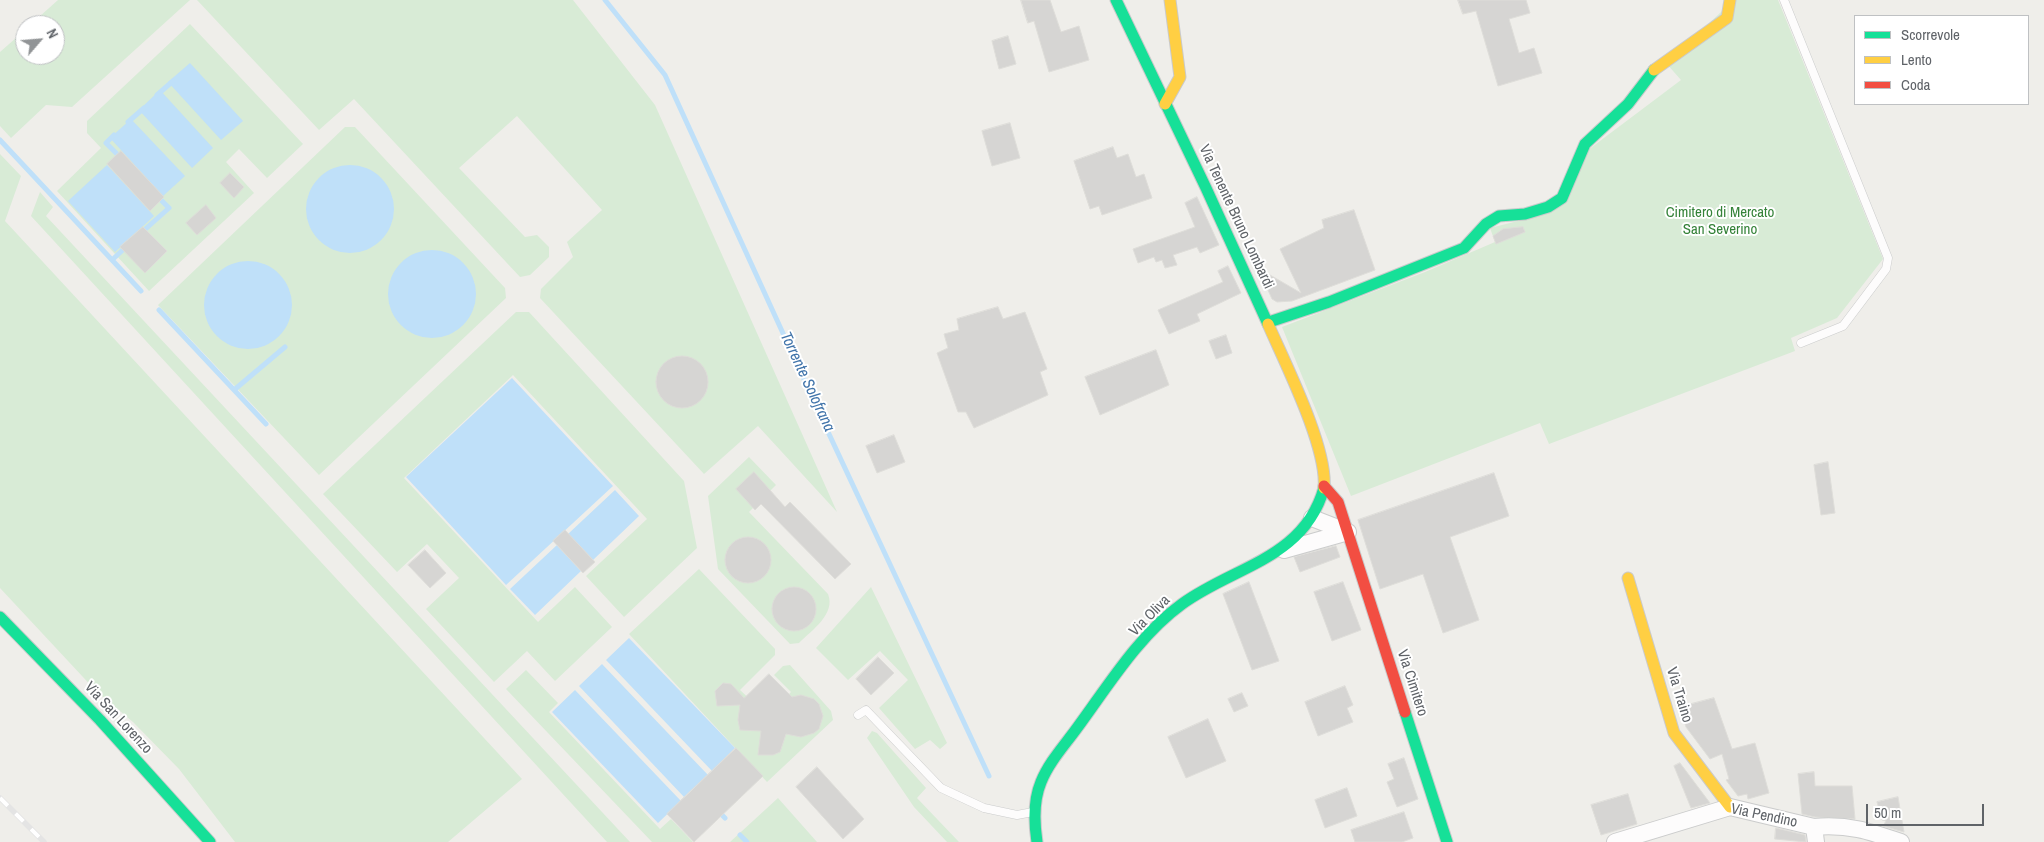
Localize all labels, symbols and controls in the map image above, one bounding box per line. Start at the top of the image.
north arrow [15,15,65,65]
legend [1854,15,2029,105]
text: Scorrevole [1901,24,1960,45]
text: N [43,26,62,41]
text: Lento [1901,49,1932,70]
text: Coda [1901,74,1930,95]
street label: Via Tenente Bruno Lombardi [1195,142,1277,292]
park label: Cimitero di Mercato San Severino [1666,204,1774,239]
water label: Torrente Solofrana [776,329,838,435]
street label: Via Oliva [1126,592,1174,640]
street label: Via Cimitero [1393,647,1431,719]
street label: Via Traino [1662,665,1696,725]
street label: Via San Lorenzo [80,678,156,758]
scale bar [1869,794,1986,826]
street label: Via Pendino [1729,800,1799,832]
text: 50 m [1874,802,1901,823]

